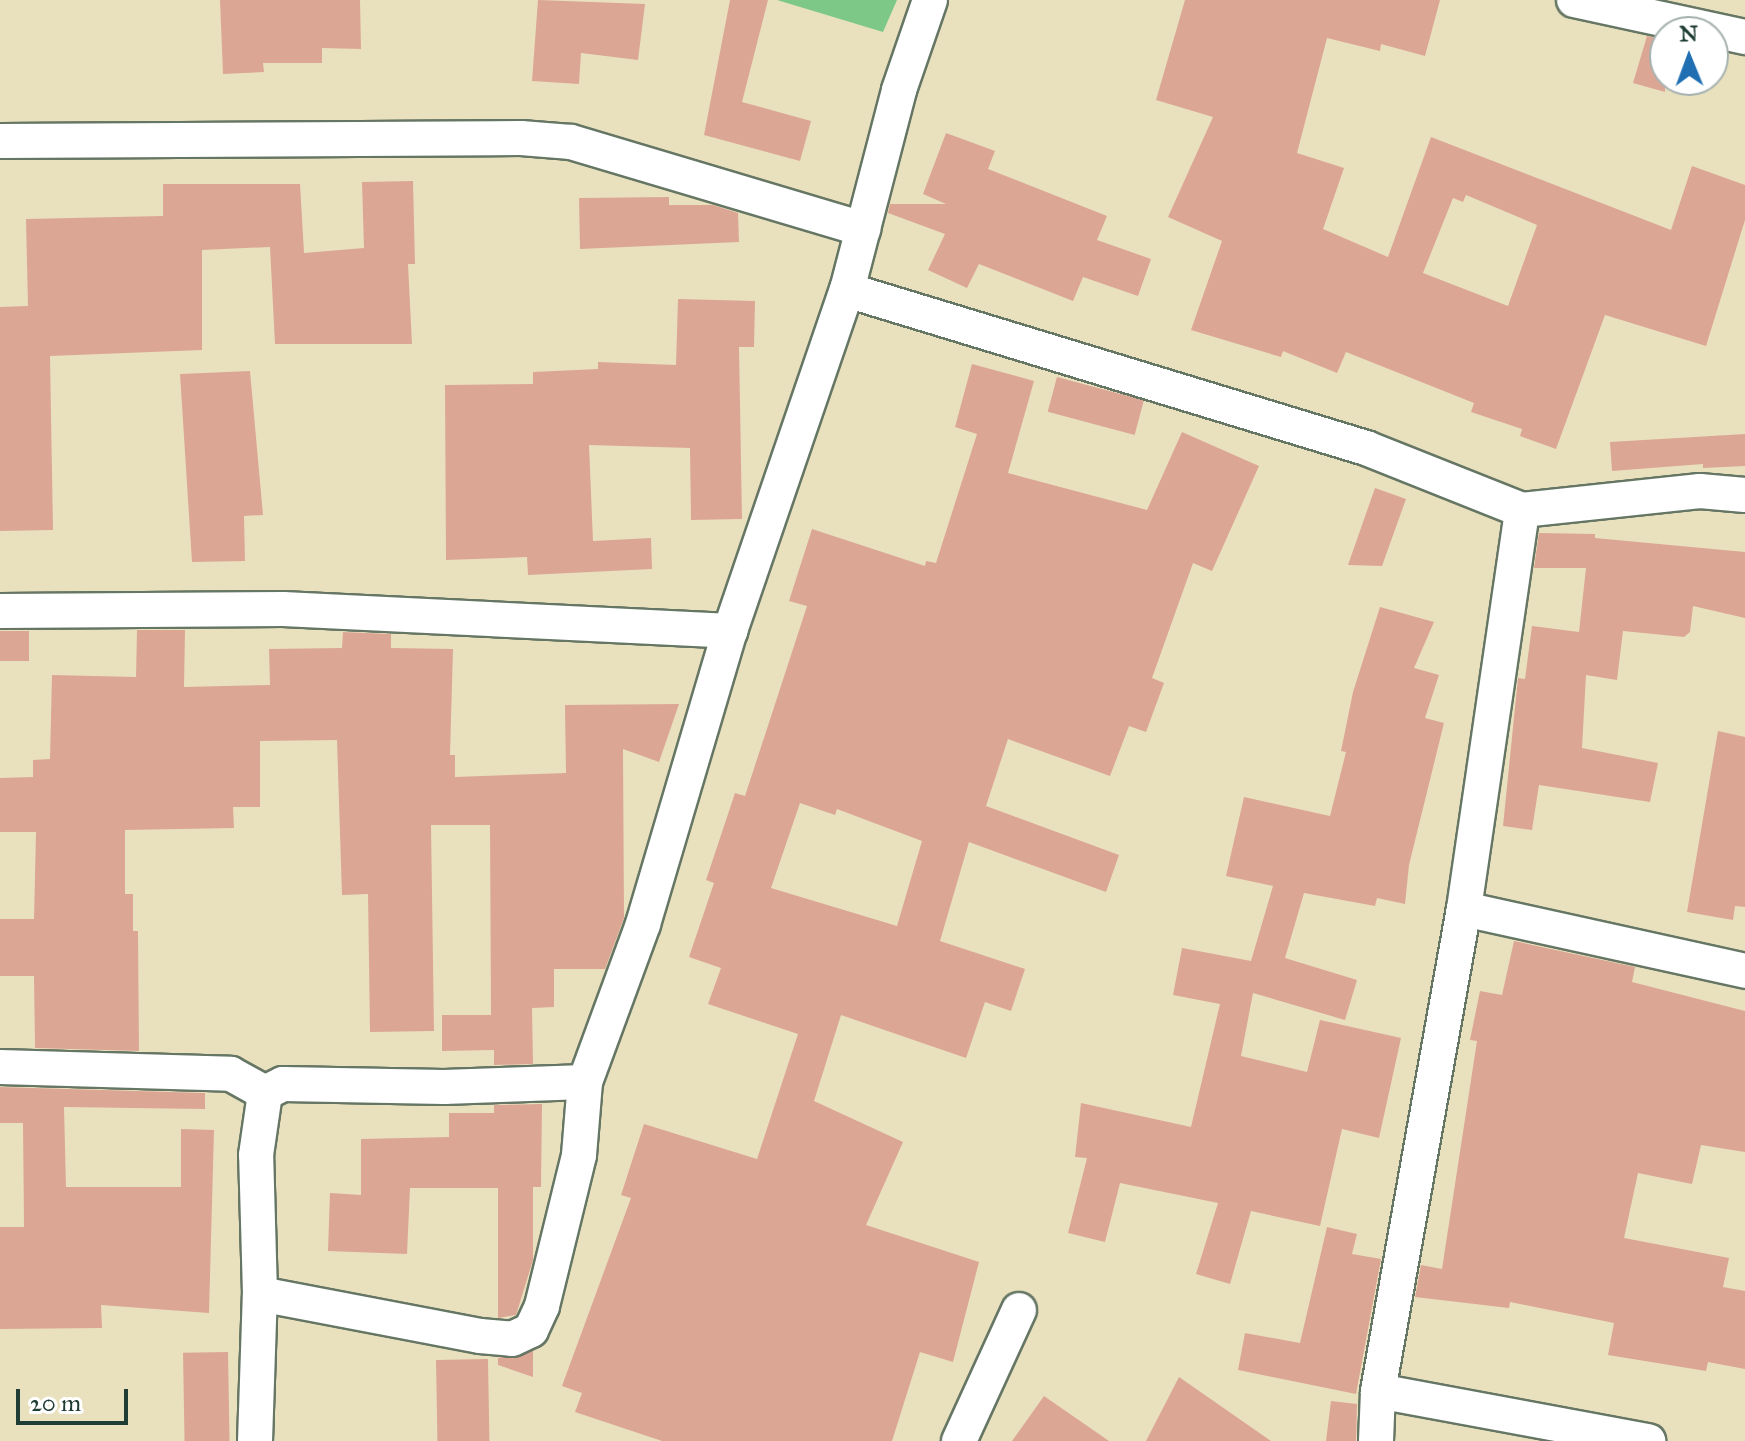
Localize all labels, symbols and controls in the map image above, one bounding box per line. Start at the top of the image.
north arrow [1649,16,1729,96]
text: N [1679,20,1698,47]
scale bar [20,1373,132,1423]
text: 20 m [30,1388,81,1418]

